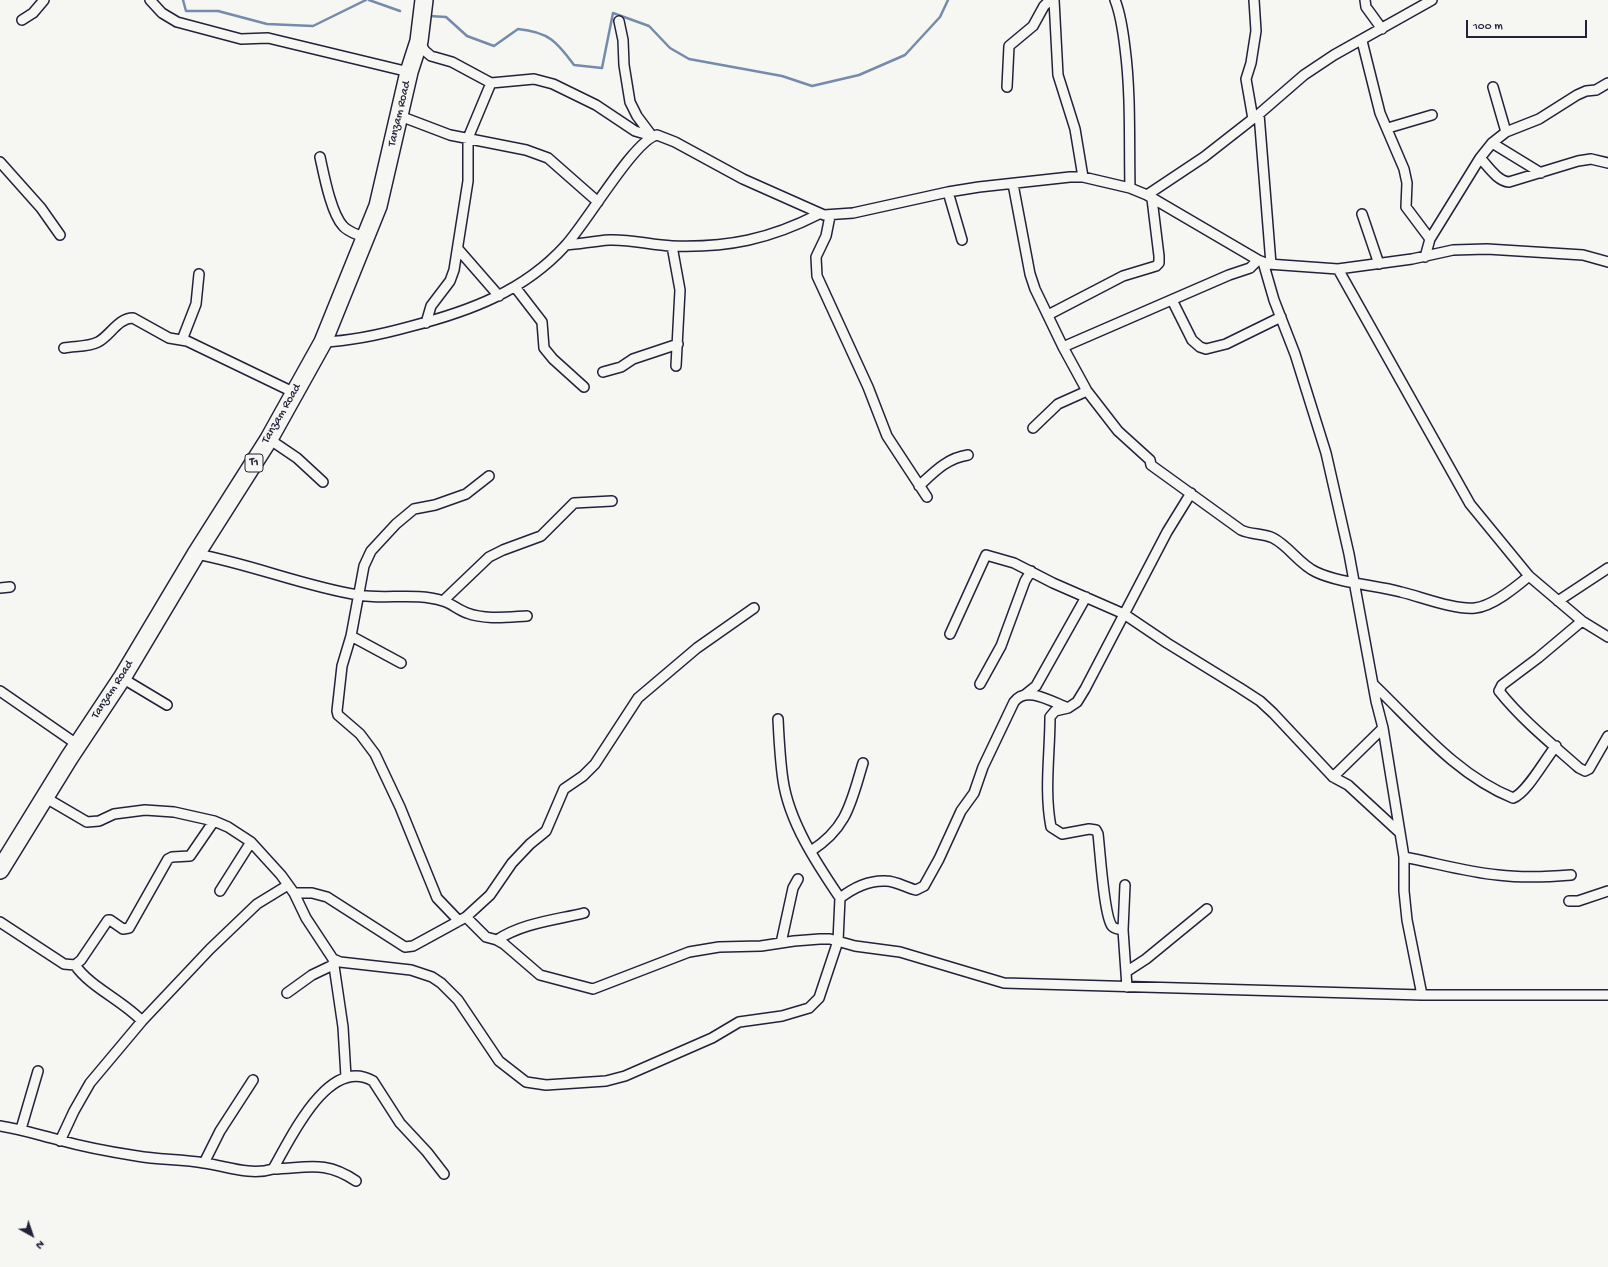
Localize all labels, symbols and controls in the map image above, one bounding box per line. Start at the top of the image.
scale bar [1468,12,1589,38]
text: 100 m [1473,20,1503,34]
street label: Tanzam Road [386,80,414,148]
street label: Tanzam Road [259,382,305,446]
road number: T1 [245,454,263,472]
street label: Tanzam Road [89,658,137,722]
north arrow [12,1215,52,1255]
text: N [33,1237,46,1251]

